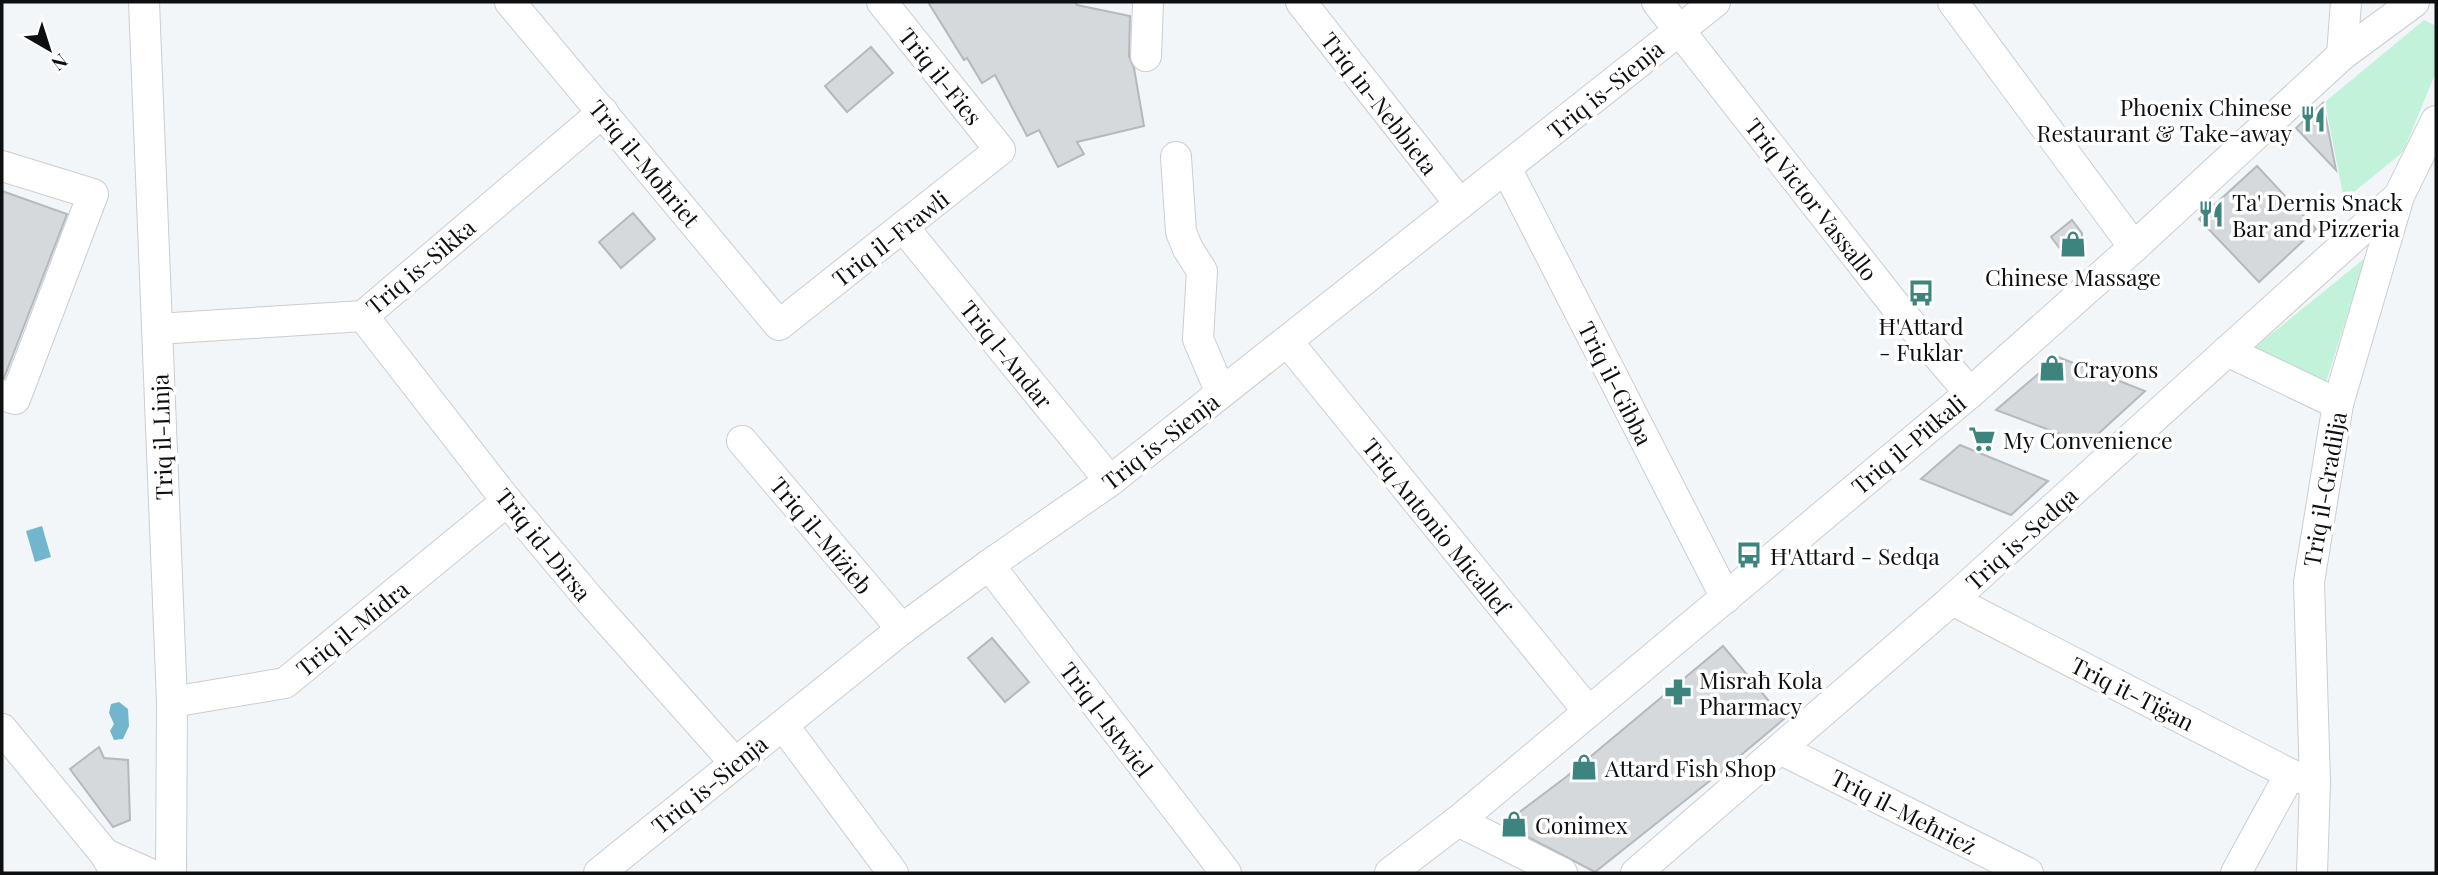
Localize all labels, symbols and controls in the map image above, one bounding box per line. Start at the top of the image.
north arrow [14,14,84,84]
street label: Triq il-Fies [892,21,990,131]
street label: Triq in-Nebbieta [1315,25,1446,181]
street label: Triq is-Sienja [1541,32,1670,145]
text: N [47,49,74,78]
place label: Phoenix Chinese Restaurant & Take-away [2037,91,2292,148]
street label: Triq il-Moħriet [583,93,708,234]
restaurant icon: Phoenix Chinese Restaurant & Take-away [2298,104,2328,134]
street label: Triq Victor Vassallo [1739,111,1885,287]
street label: Triq il-Frawli [825,183,955,293]
place label: Ta' Dernis Snack Bar and Pizzeria [2232,186,2403,243]
restaurant icon: Ta' Dernis Snack Bar and Pizzeria [2196,199,2226,229]
street label: Triq is-Sikka [359,211,481,321]
shop icon: Chinese Massage [2058,229,2088,259]
place label: Chinese Massage [1985,261,2161,292]
bus stop icon: Ħ'Attard - Fuklar [1906,278,1936,308]
street label: Triq l-Andar [954,294,1060,414]
place label: Ħ'Attard - Fuklar [1878,310,1964,367]
street label: Triq il-Gibba [1572,316,1661,451]
shop icon: Crayons [2037,353,2067,383]
place label: Crayons [2073,353,2158,384]
street label: Triq il-Linja [143,373,179,501]
street label: Triq is-Sienja [1095,385,1225,496]
street label: Triq il-Pitkali [1844,387,1972,501]
street label: Triq il-Gradilja [2295,409,2353,569]
supermarket icon: My Convenience [1967,424,1997,454]
place label: My Convenience [2003,424,2173,455]
street label: Triq Antonio Micallef [1356,431,1519,623]
street label: Triq il-Miżieb [764,470,880,600]
street label: Triq is-Sedqa [1959,479,2084,596]
street label: Triq id-Dirsa [489,481,599,607]
bus stop icon: Ħ'Attard - Sedqa [1734,540,1764,570]
place label: Ħ'Attard - Sedqa [1770,540,1940,571]
street label: Triq il-Midra [289,573,415,683]
street label: Triq it-Tiġan [2066,649,2200,737]
street label: Triq l-Istwiel [1054,655,1161,783]
place label: Misraħ Kola Pharmacy [1699,664,1823,721]
pharmacy icon: Misraħ Kola Pharmacy [1663,677,1693,707]
street label: Triq is-Sienja [645,727,774,840]
shop icon: Attard Fish Shop [1569,752,1599,782]
place label: Attard Fish Shop [1604,752,1776,783]
street label: Triq il-Meħrież [1826,761,1982,861]
shop icon: Conimex [1499,809,1529,839]
place label: Conimex [1535,809,1628,840]

